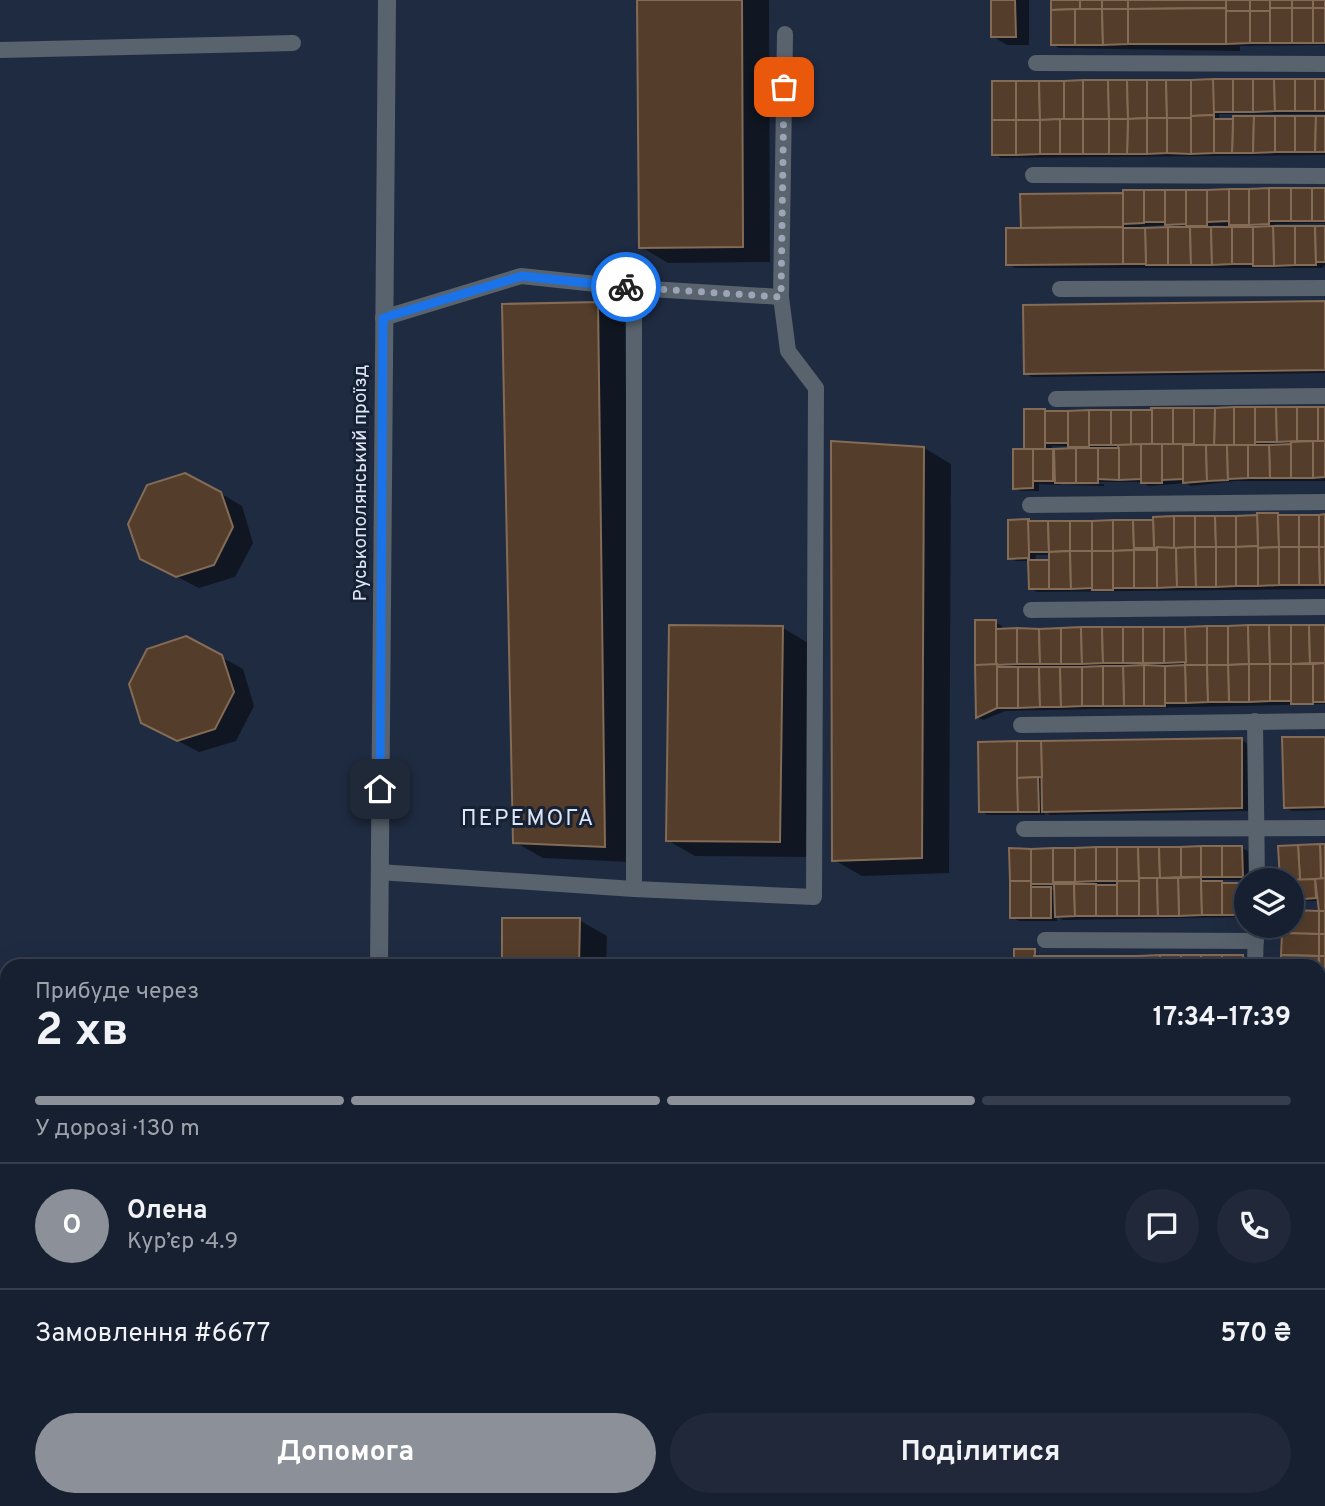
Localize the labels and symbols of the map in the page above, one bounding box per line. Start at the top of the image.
pin [754,57,814,117]
courier [591,252,661,322]
street label: Руськополянський проїзд [349,365,373,601]
pin [350,759,410,819]
district label: ПЕРЕМОГА [461,805,595,834]

